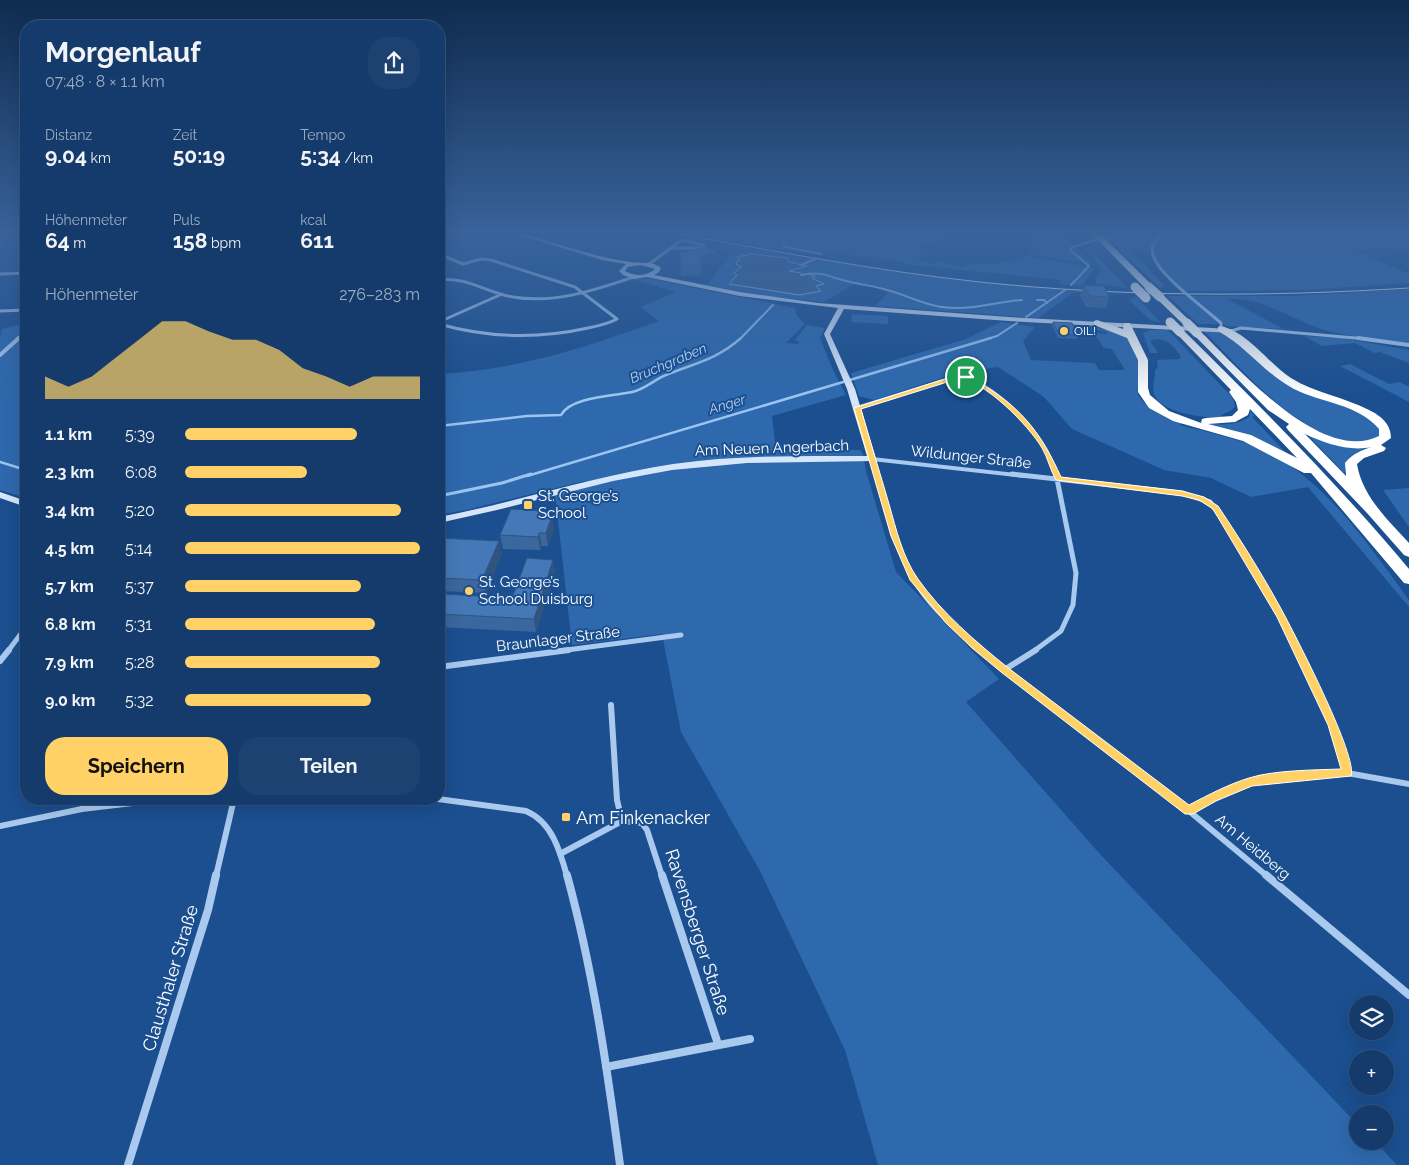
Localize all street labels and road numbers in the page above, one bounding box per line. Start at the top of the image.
street label: Am Neuen Angerbach [694,436,850,460]
street label: Wildunger Straße [910,442,1032,472]
street label: Braunlager Straße [495,622,621,656]
street label: Am Heidberg [1212,810,1294,884]
street label: Ravensberger Straße [661,846,735,1018]
street label: Clausthaler Straße [138,902,202,1054]

